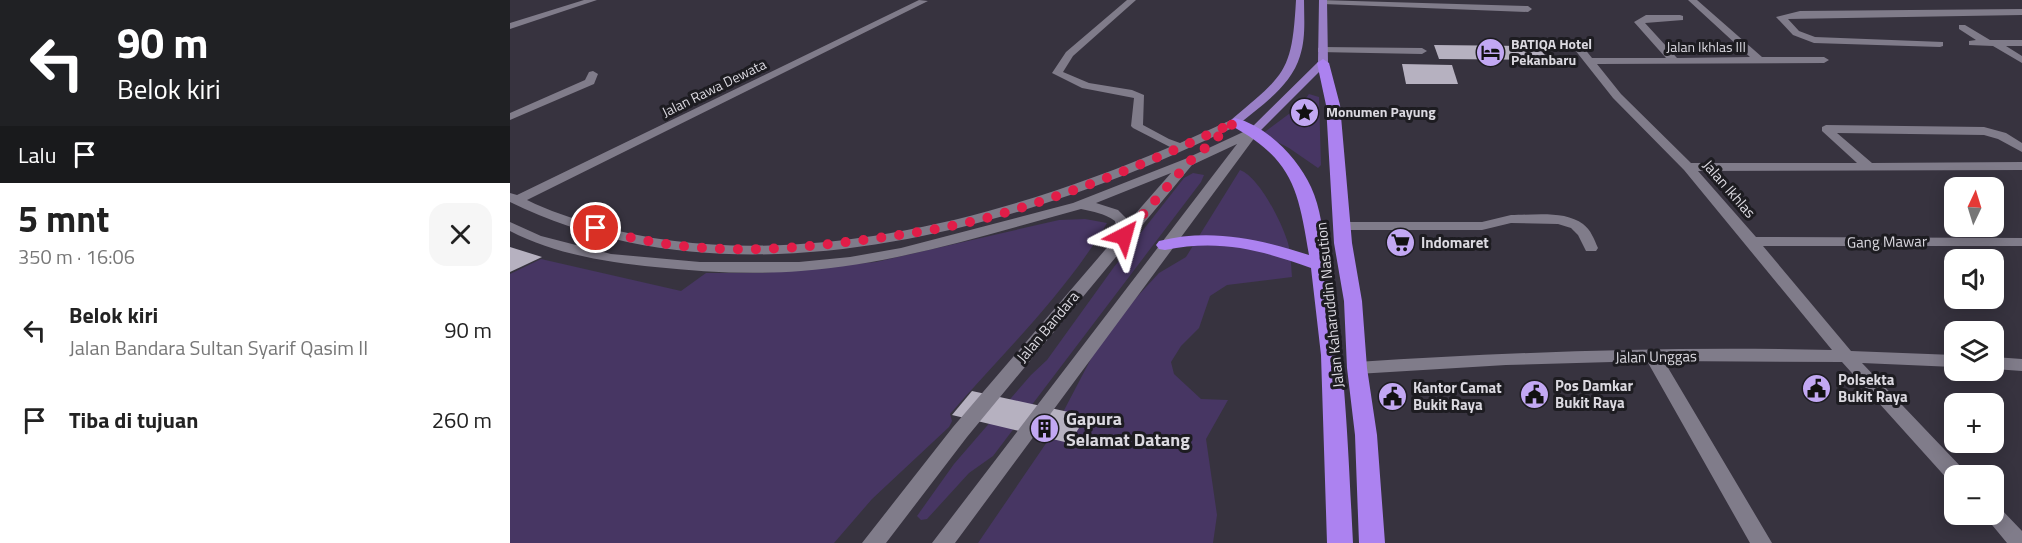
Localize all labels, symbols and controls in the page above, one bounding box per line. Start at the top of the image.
text: 90 m [117,10,209,74]
icon: left [18,24,96,102]
place label: BATIQA Hotel Pekanbaru [1511,33,1592,70]
hotel icon: BATIQA Hotel Pekanbaru [1474,36,1506,68]
street label: Jalan Ikhlas III [1666,36,1746,57]
street label: Jalan Rawa Dewata [658,53,770,122]
text: Belok kiri [117,68,221,109]
place icon: Monumen Payung [1289,96,1321,128]
place label: Monumen Payung [1326,101,1436,122]
text: Lalu [18,138,56,172]
icon: arrive [68,138,101,171]
street label: Jalan Ikhlas [1697,154,1761,223]
north arrow [1944,177,2004,237]
map controls [1944,177,2004,525]
text: 5 mnt [18,191,109,246]
pin [570,202,621,253]
button: close [429,203,492,266]
position arrow [1092,204,1156,268]
icon: arrive [579,211,612,244]
street label: Jalan Kaharuddin Nasution [1309,221,1350,389]
supermarket icon: Indomaret [1384,227,1416,259]
street label: Gang Mawar [1847,229,1927,254]
place label: Indomaret [1421,231,1489,254]
text: 350 m · 16:06 [18,241,135,272]
button: sound [1944,249,2004,309]
street label: Jalan Bandara [1011,286,1085,367]
text: Belok kiri [69,298,158,332]
text: 90 m [444,313,492,347]
icon: left [18,314,51,347]
button: layers [1944,321,2004,381]
text: Jalan Bandara Sultan Syarif Qasim II [69,332,368,363]
street label: Jalan Unggas [1615,344,1697,369]
place label: Polsekta Bukit Raya [1838,368,1908,408]
public building icon: Polsekta Bukit Raya [1801,373,1833,405]
place label: Pos Damkar Bukit Raya [1555,374,1633,414]
place label: Kantor Camat Bukit Raya [1413,376,1502,416]
public building icon: Pos Damkar Bukit Raya [1518,379,1550,411]
public building icon: Kantor Camat Bukit Raya [1376,381,1408,413]
button: + [1944,393,2004,453]
text: Tiba di tujuan [69,403,198,437]
text: 260 m [432,403,492,437]
icon: arrive [18,404,51,437]
place label: Gapura Selamat Datang [1066,405,1190,453]
building icon: Gapura Selamat Datang [1029,413,1061,445]
button: − [1944,465,2004,525]

